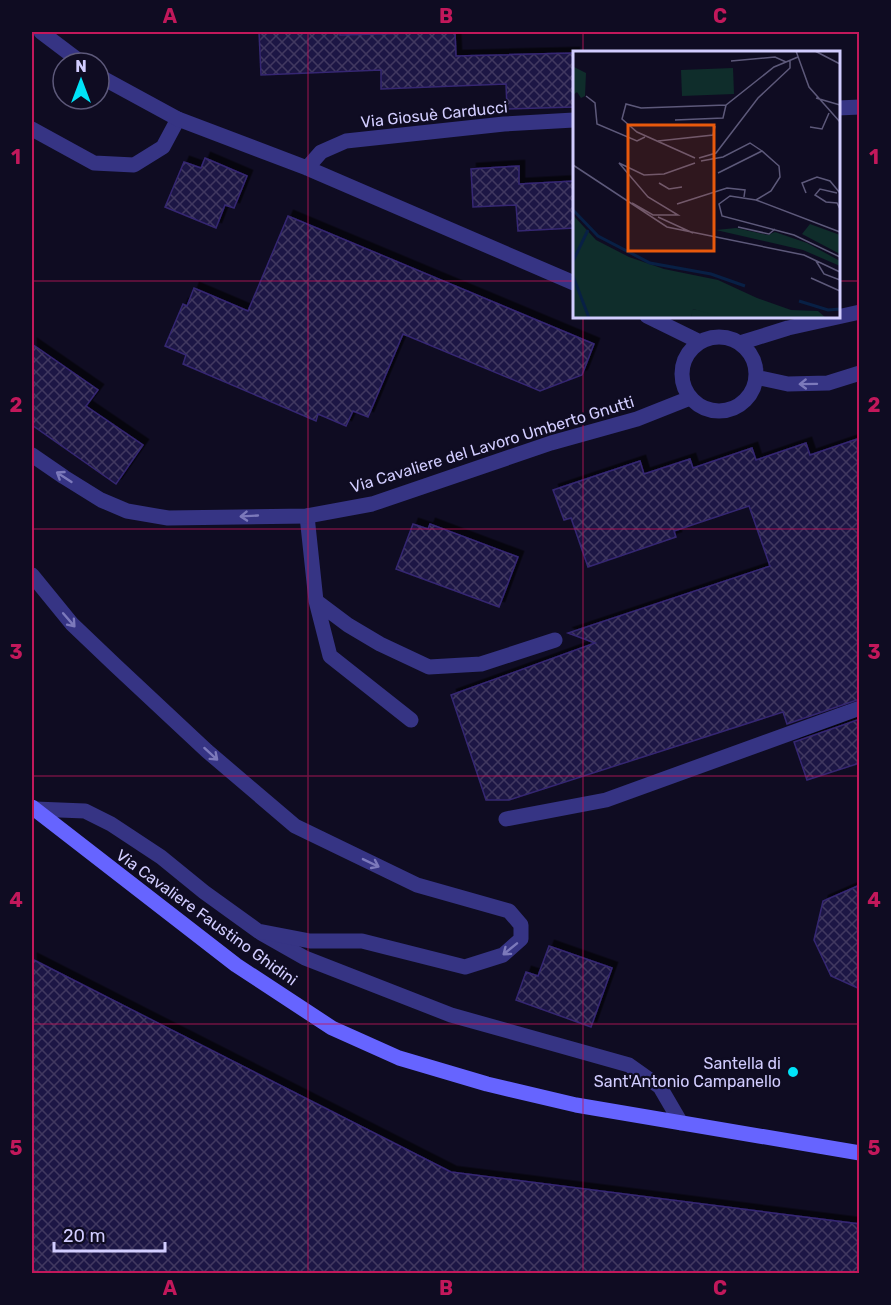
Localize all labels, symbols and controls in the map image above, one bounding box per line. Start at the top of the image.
text: A [163,4,178,28]
text: B [439,4,453,28]
text: C [713,4,727,28]
north arrow [51,51,111,111]
inset map [573,51,840,318]
text: N [75,57,87,76]
street label: Via Giosuè Carducci [360,97,509,132]
text: 1 [11,145,21,169]
text: 1 [869,145,879,169]
one-way arrow [799,378,819,390]
street label: Via Cavaliere del Lavoro Umberto Gnutti [348,392,636,497]
text: 2 [10,393,23,417]
text: 2 [868,393,881,417]
one-way arrow [56,471,72,483]
one-way arrow [239,511,259,522]
one-way arrow [62,612,76,627]
text: 3 [9,640,23,664]
text: 3 [867,640,881,664]
one-way arrow [203,747,218,761]
street label: Via Cavaliere Faustino Ghidini [112,845,301,990]
one-way arrow [361,857,379,869]
text: 4 [9,888,23,912]
text: 4 [867,888,881,912]
one-way arrow [502,942,518,955]
place label: Santella di Sant'Antonio Campanello [594,1054,781,1091]
marker: Santella di Sant'Antonio Campanello [786,1065,800,1079]
text: 5 [10,1136,23,1160]
text: 5 [868,1136,881,1160]
scale bar [54,1215,165,1253]
text: 20 m [63,1225,105,1247]
text: A [163,1276,178,1300]
text: B [439,1276,453,1300]
text: C [713,1276,727,1300]

